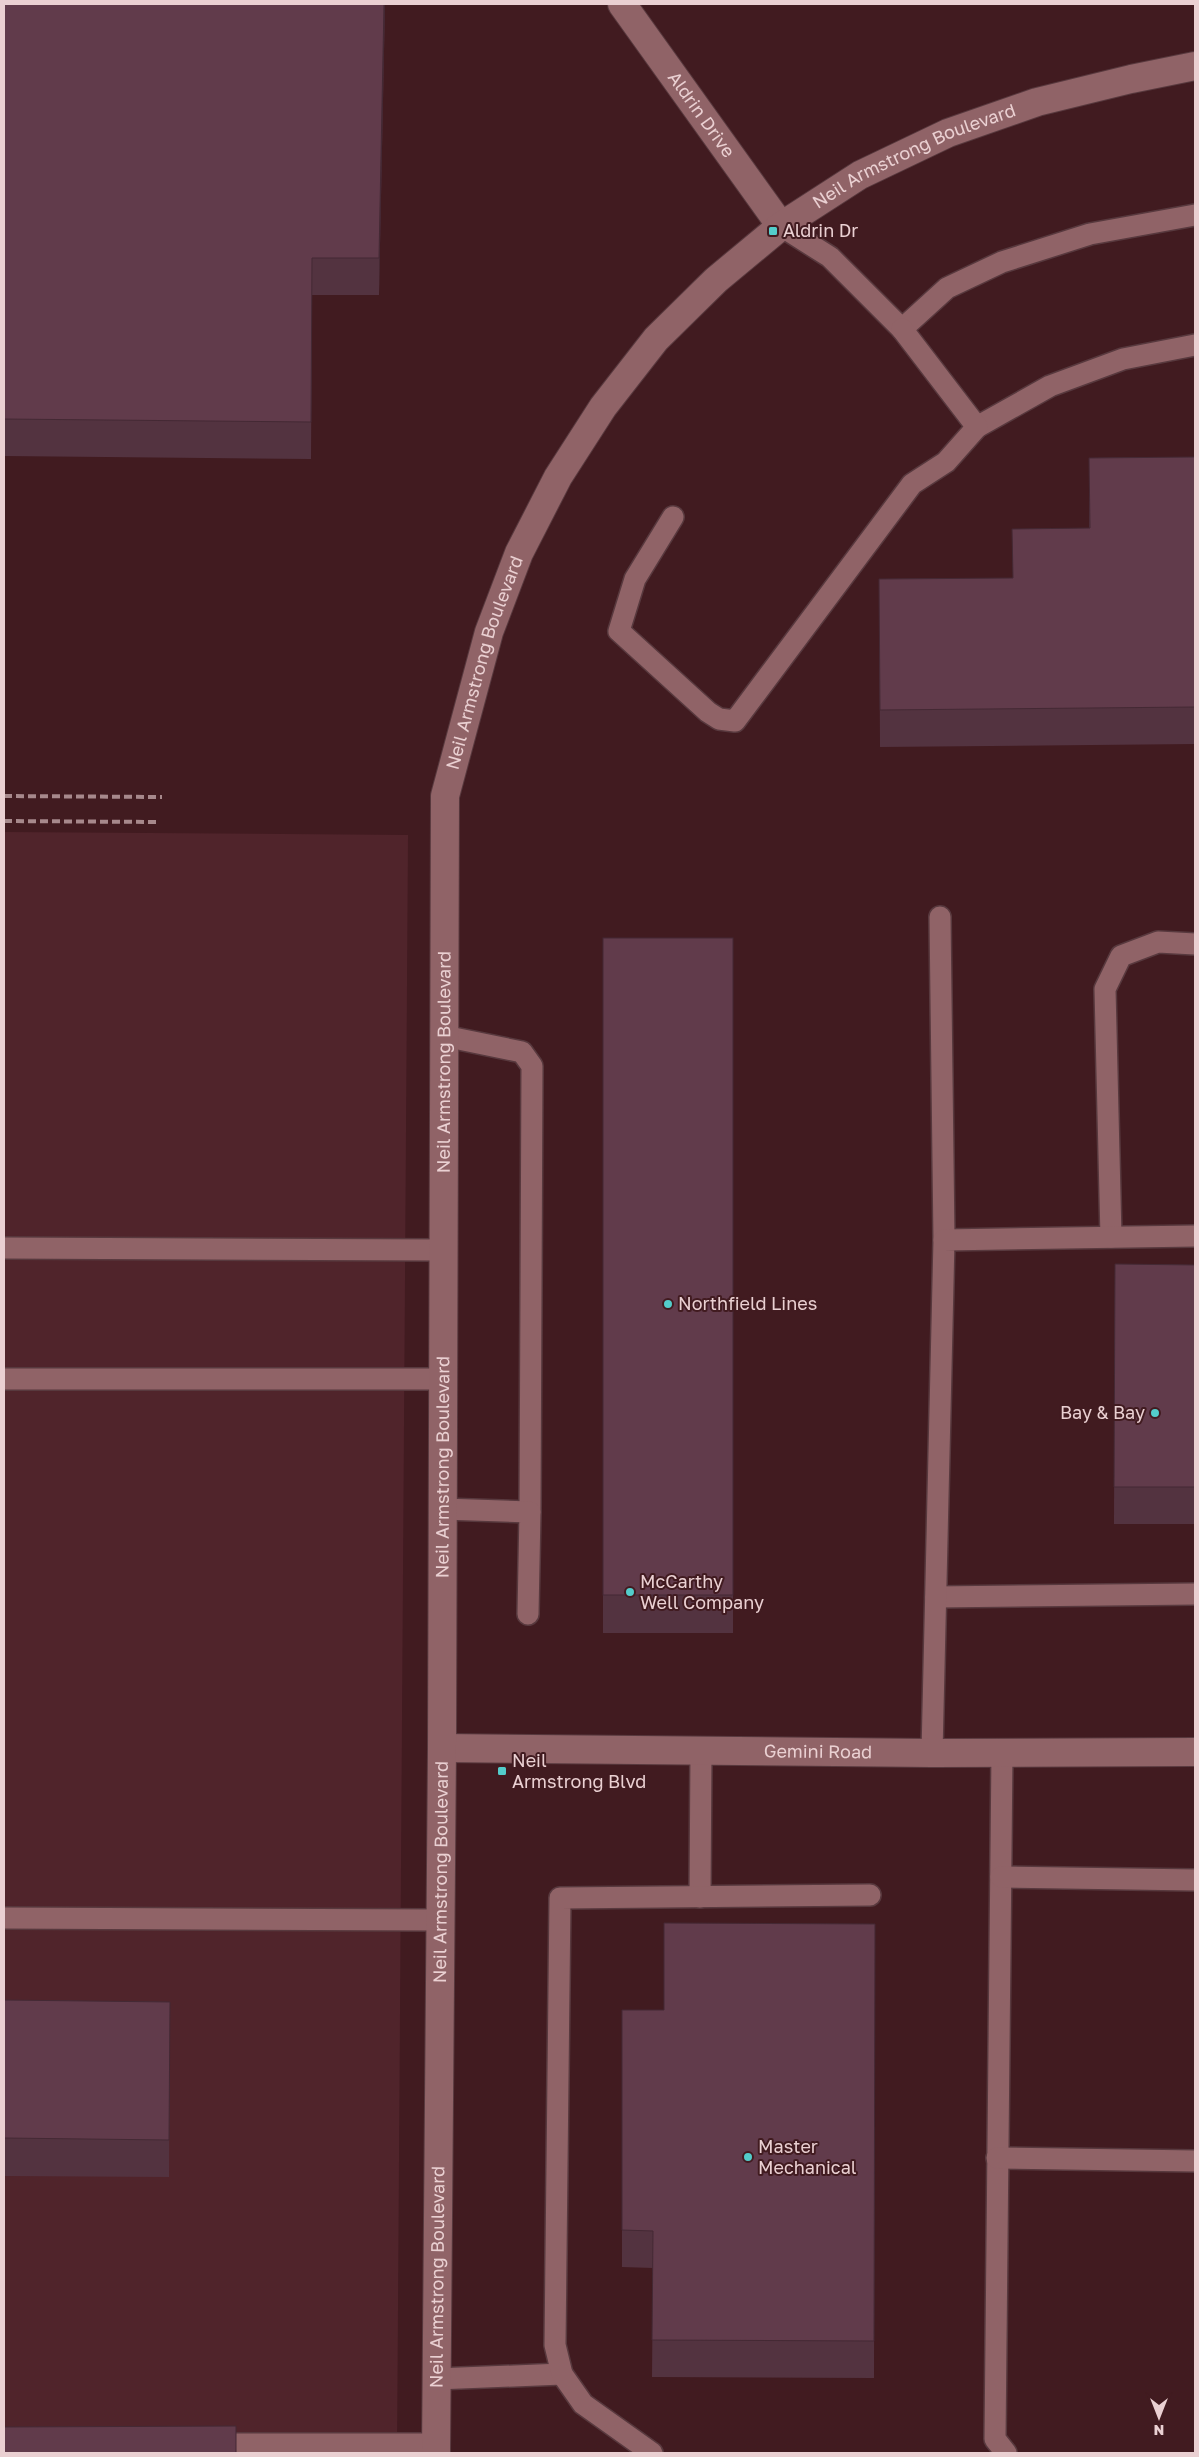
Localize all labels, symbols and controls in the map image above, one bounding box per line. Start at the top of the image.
street label: Aldrin Drive [664,67,740,161]
street label: Neil Armstrong Boulevard [808,98,1018,213]
place label: Aldrin Dr [783,219,858,241]
marker: Aldrin Dr [767,225,779,237]
street label: Neil Armstrong Boulevard [441,553,527,772]
street label: Neil Armstrong Boulevard [432,951,455,1173]
place label: Northfield Lines [678,1292,817,1314]
marker: Northfield Lines [662,1298,674,1310]
street label: Neil Armstrong Boulevard [431,1356,453,1578]
place label: Bay & Bay [1060,1401,1145,1423]
marker: Bay & Bay [1149,1407,1161,1419]
place label: McCarthy Well Company [640,1570,764,1613]
marker: McCarthy Well Company [624,1586,636,1598]
street label: Gemini Road [764,1739,872,1762]
place label: Neil Armstrong Blvd [512,1749,646,1792]
street label: Neil Armstrong Boulevard [428,1761,452,1983]
marker: Neil Armstrong Blvd [496,1765,508,1777]
place label: Master Mechanical [758,2135,857,2178]
marker: Master Mechanical [742,2151,754,2163]
street label: Neil Armstrong Boulevard [425,2166,448,2388]
north arrow [1134,2392,1184,2442]
text: N [1154,2422,1164,2439]

